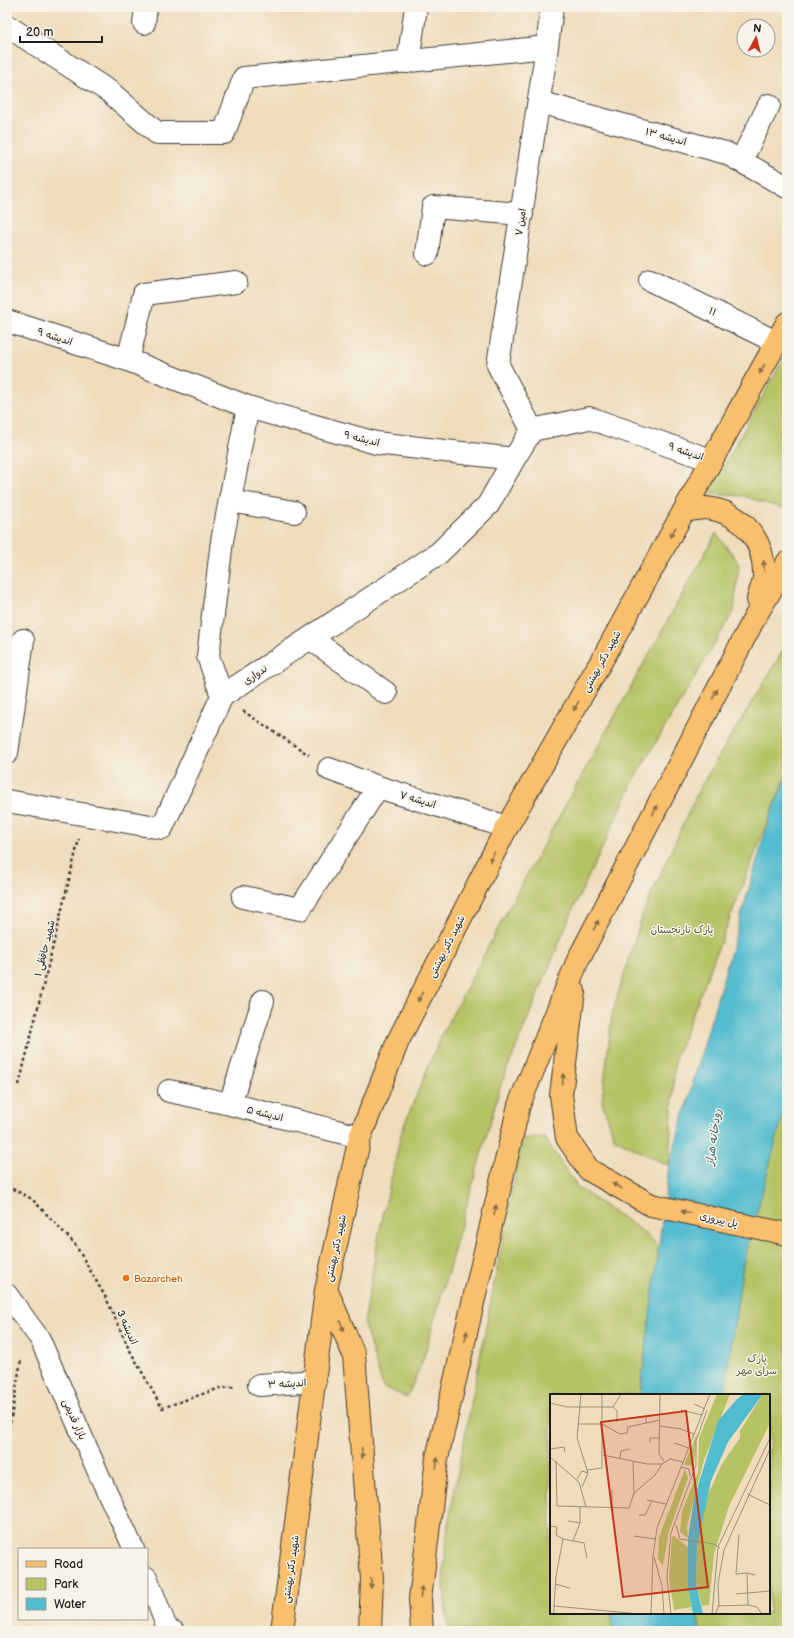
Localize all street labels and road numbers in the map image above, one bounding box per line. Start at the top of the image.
street label: اندیشه ۱۳ [644,126,688,148]
street label: امین ۷ [513,208,529,237]
street label: ۱۱ [707,305,718,319]
street label: اندیشه ۹ [35,326,74,348]
street label: اندیشه ۹ [343,429,381,449]
street label: اندیشه ۹ [666,440,705,464]
street label: شهید دکتر بهشتی [580,628,625,695]
street label: ندواری [241,662,270,687]
street label: اندیشه ۷ [398,789,437,811]
street label: شهید دکتر بهشتی [426,913,469,980]
street label: شهید حافظی ۱ [32,919,59,978]
street label: اندیشه ۵ [245,1104,284,1124]
street label: پل پیروزی [699,1210,739,1230]
street label: شهید دکتر بهشتی [323,1213,350,1283]
street label: اندیشه 3 [114,1308,140,1346]
street label: اندیشه ۳ [268,1377,307,1391]
street label: بازار قدیمی [59,1397,88,1442]
street label: شهید دکتر بهشتی [280,1534,303,1604]

